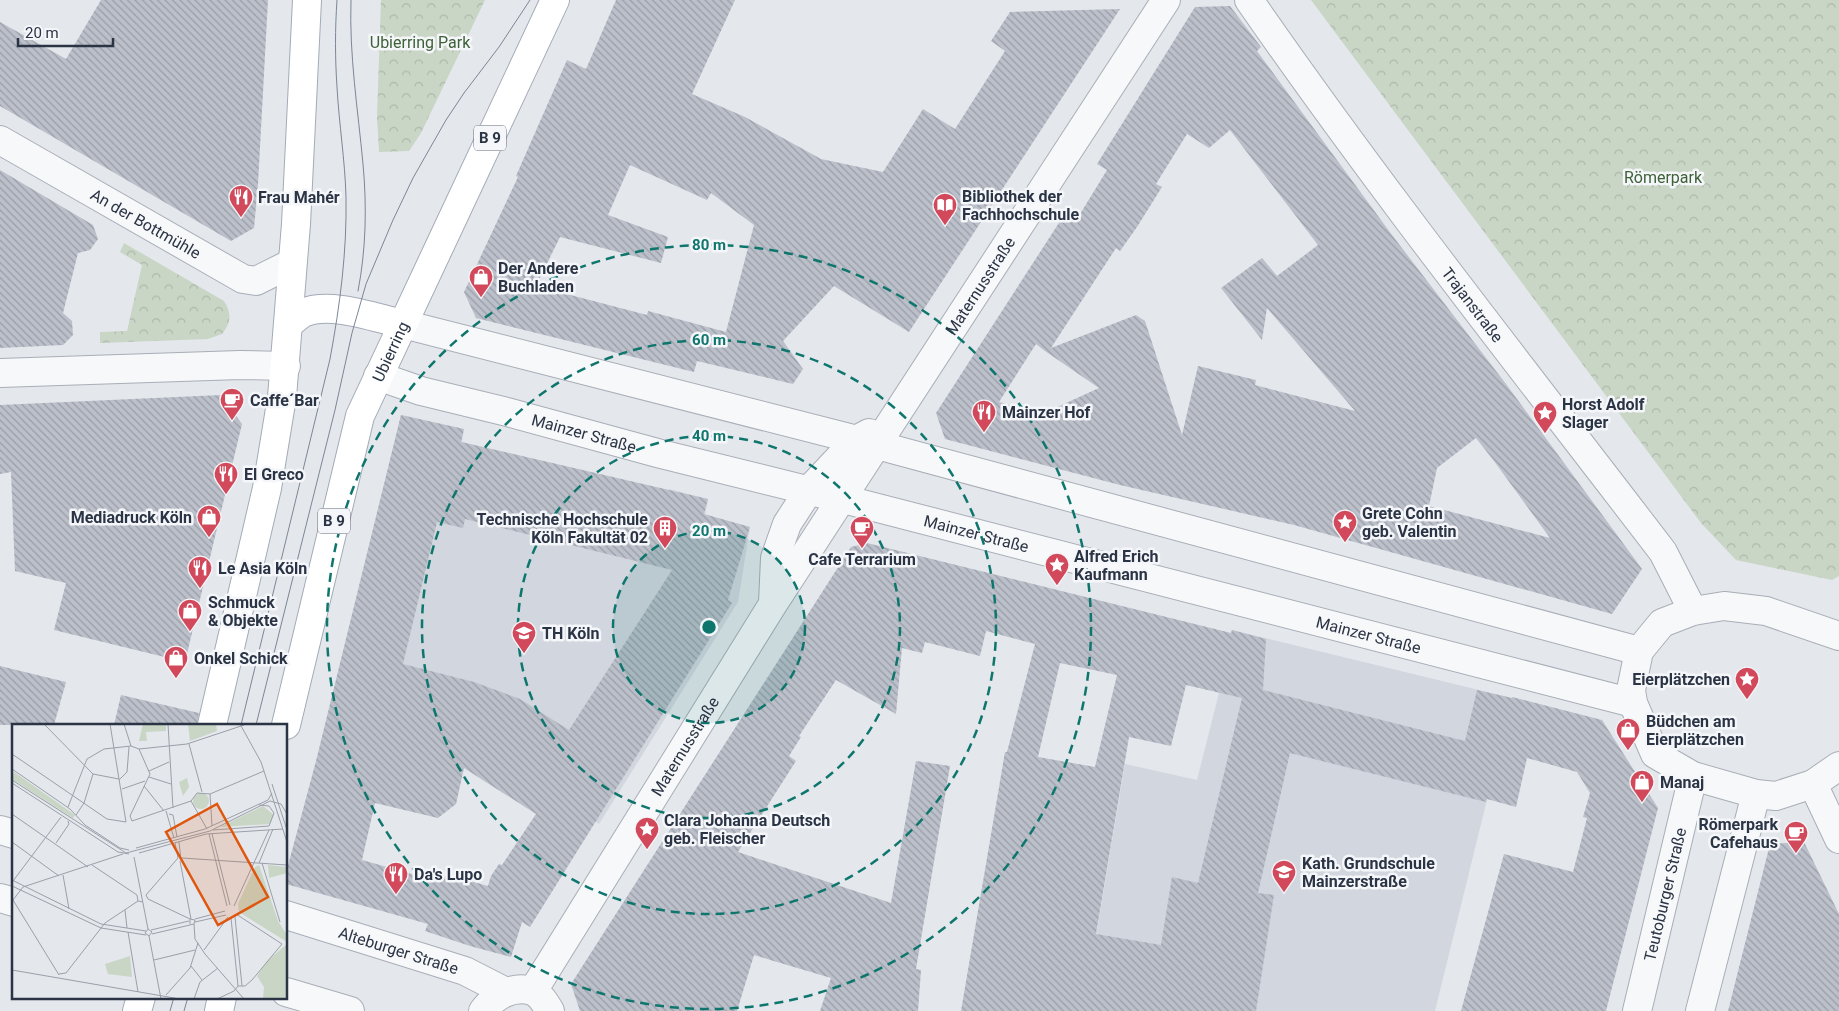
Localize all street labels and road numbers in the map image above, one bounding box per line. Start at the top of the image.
road number: B 9 [474,126,506,150]
street label: An der Bottmühle [87,185,204,263]
street label: Maternusstraße [942,234,1019,339]
street label: Trajanstraße [1438,264,1507,346]
street label: Ubierring [368,319,413,385]
street label: Mainzer Straße [530,410,638,457]
road number: B 9 [318,508,350,534]
street label: Mainzer Straße [922,511,1031,557]
street label: Mainzer Straße [1314,613,1423,658]
street label: Maternusstraße [647,693,723,800]
street label: Teutoburger Straße [1640,826,1690,963]
street label: Alteburger Straße [336,923,461,978]

